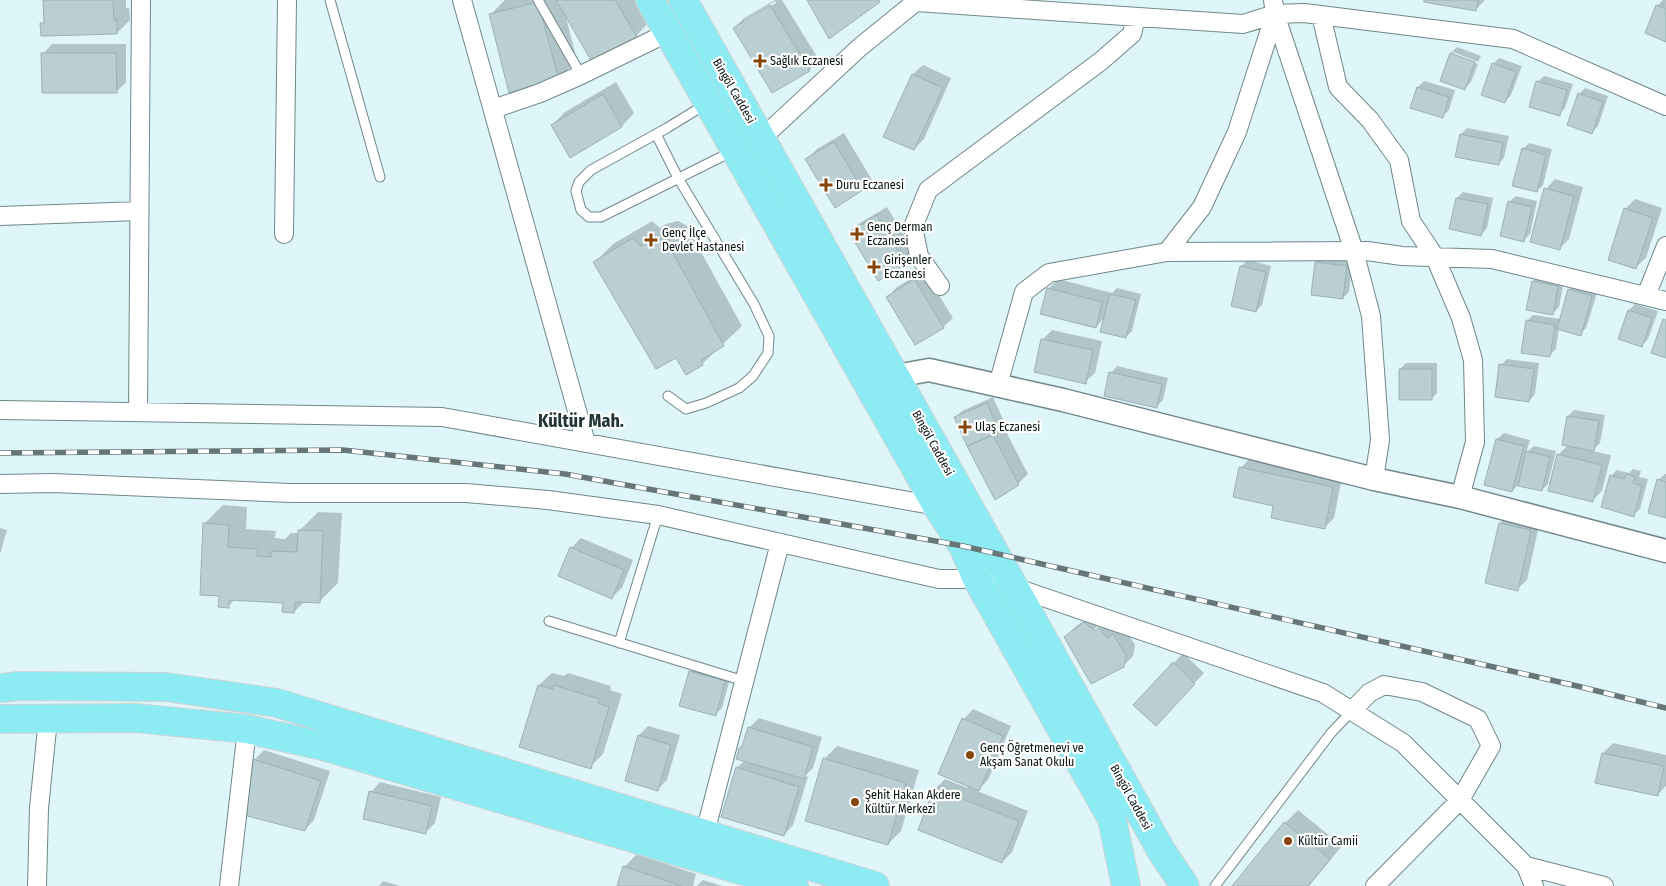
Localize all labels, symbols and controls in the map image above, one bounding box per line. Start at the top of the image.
place label: Sağlık Eczanesi [770,54,843,68]
marker: Sağlık Eczanesi [754,55,766,67]
street label: Bingöl Caddesi [710,56,758,126]
place label: Duru Eczanesi [836,178,904,192]
marker: Duru Eczanesi [820,179,832,191]
place label: Genç Derman Eczanesi [867,220,933,248]
place label: Genç İlçe Devlet Hastanesi [662,225,744,254]
marker: Genç Derman Eczanesi [851,228,863,240]
marker: Genç İlçe Devlet Hastanesi [644,233,658,247]
place label: Girişenler Eczanesi [884,253,933,281]
marker: Girişenler Eczanesi [868,261,880,273]
street label: Bingöl Caddesi [909,408,957,478]
district label: Kültür Mah. [538,410,624,432]
place label: Ulaş Eczanesi [975,420,1040,434]
marker: Ulaş Eczanesi [959,421,971,433]
place label: Genç Öğretmenevi ve Akşam Sanat Okulu [980,739,1084,769]
marker: Genç Öğretmenevi ve Akşam Sanat Okulu [964,749,976,761]
street label: Bingöl Caddesi [1107,762,1155,832]
place label: Şehit Hakan Akdere Kültür Merkezi [865,788,961,816]
marker: Şehit Hakan Akdere Kültür Merkezi [849,796,861,808]
place label: Kültür Camii [1298,834,1358,848]
marker: Kültür Camii [1282,835,1294,847]

